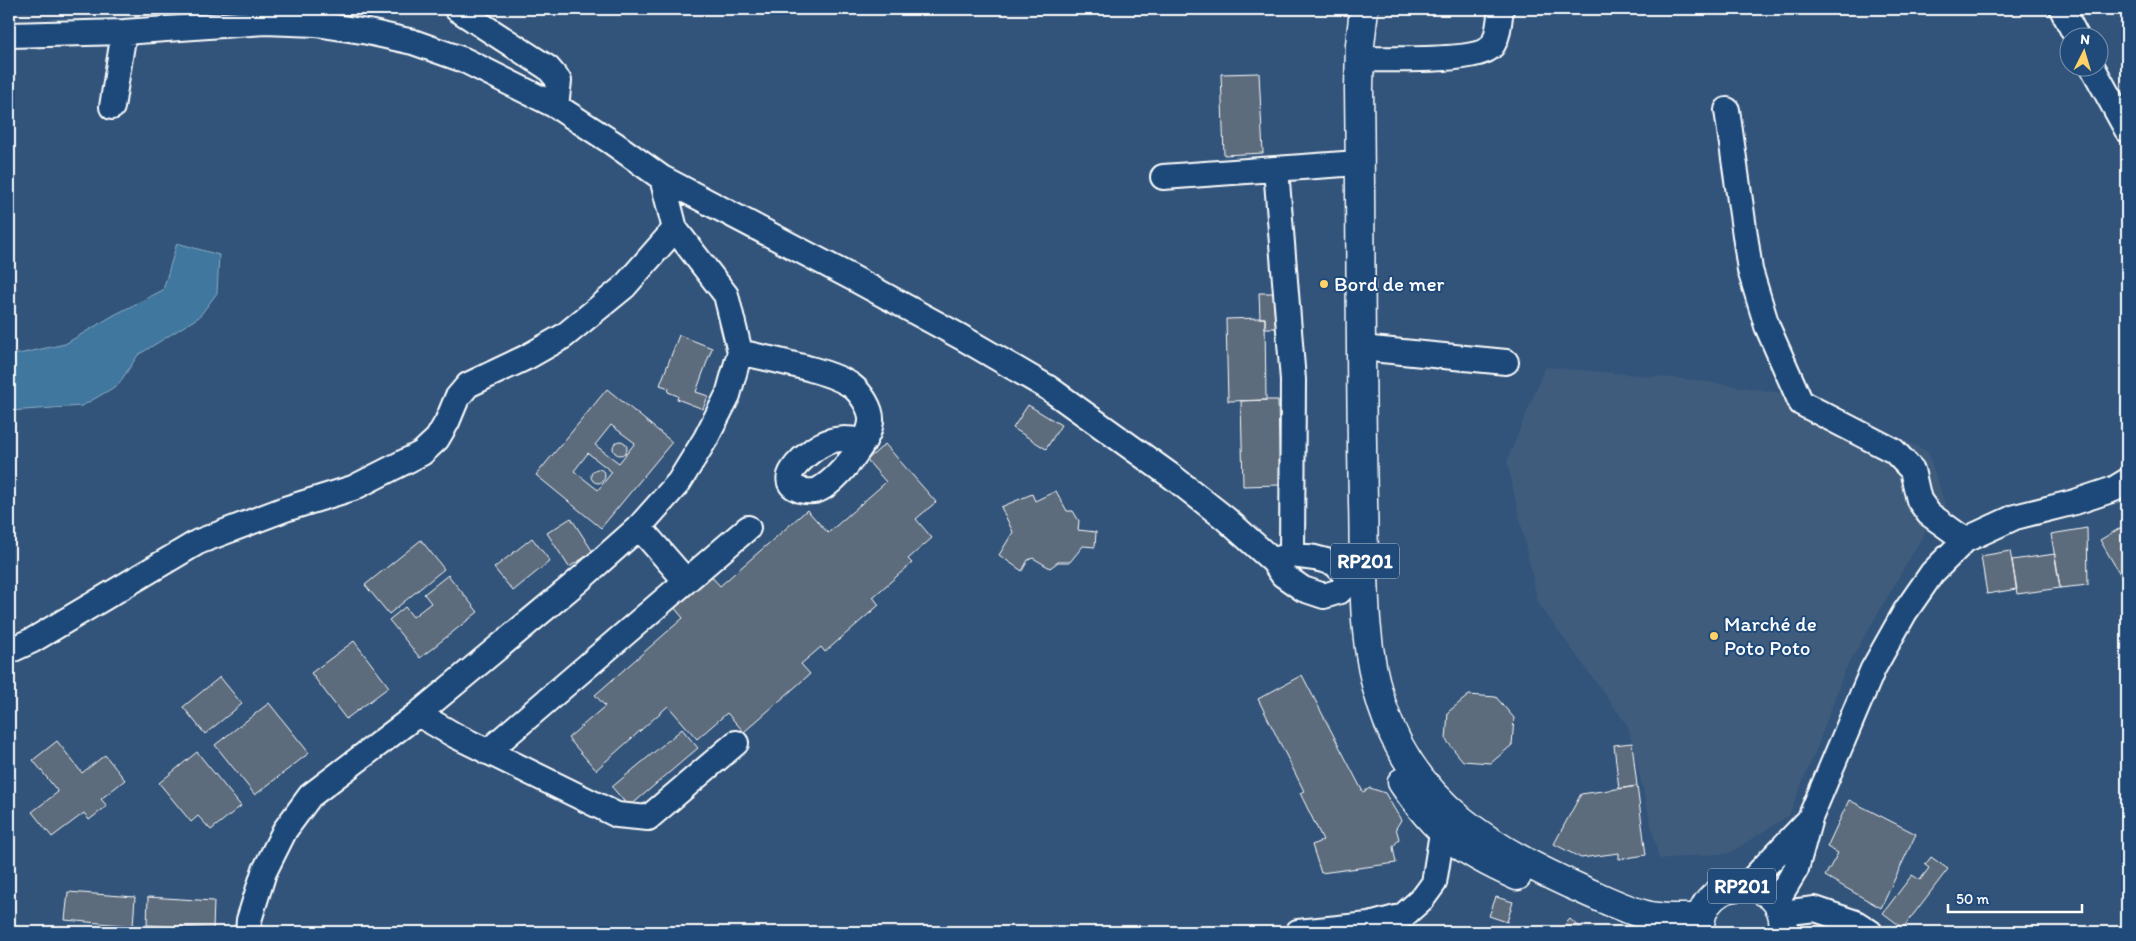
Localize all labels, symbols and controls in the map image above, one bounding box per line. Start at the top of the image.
north arrow [2058,28,2108,78]
text: N [2080,31,2091,48]
place label: Bord de mer [1334,271,1445,296]
marker: Bord de mer [1318,278,1330,290]
road number: RP201 [1331,544,1399,578]
place label: Marché de Poto Poto [1724,611,1817,660]
marker: Marché de Poto Poto [1708,630,1720,642]
road number: RP201 [1708,868,1776,904]
scale bar [1948,881,2082,913]
text: 50 m [1956,890,1989,908]

